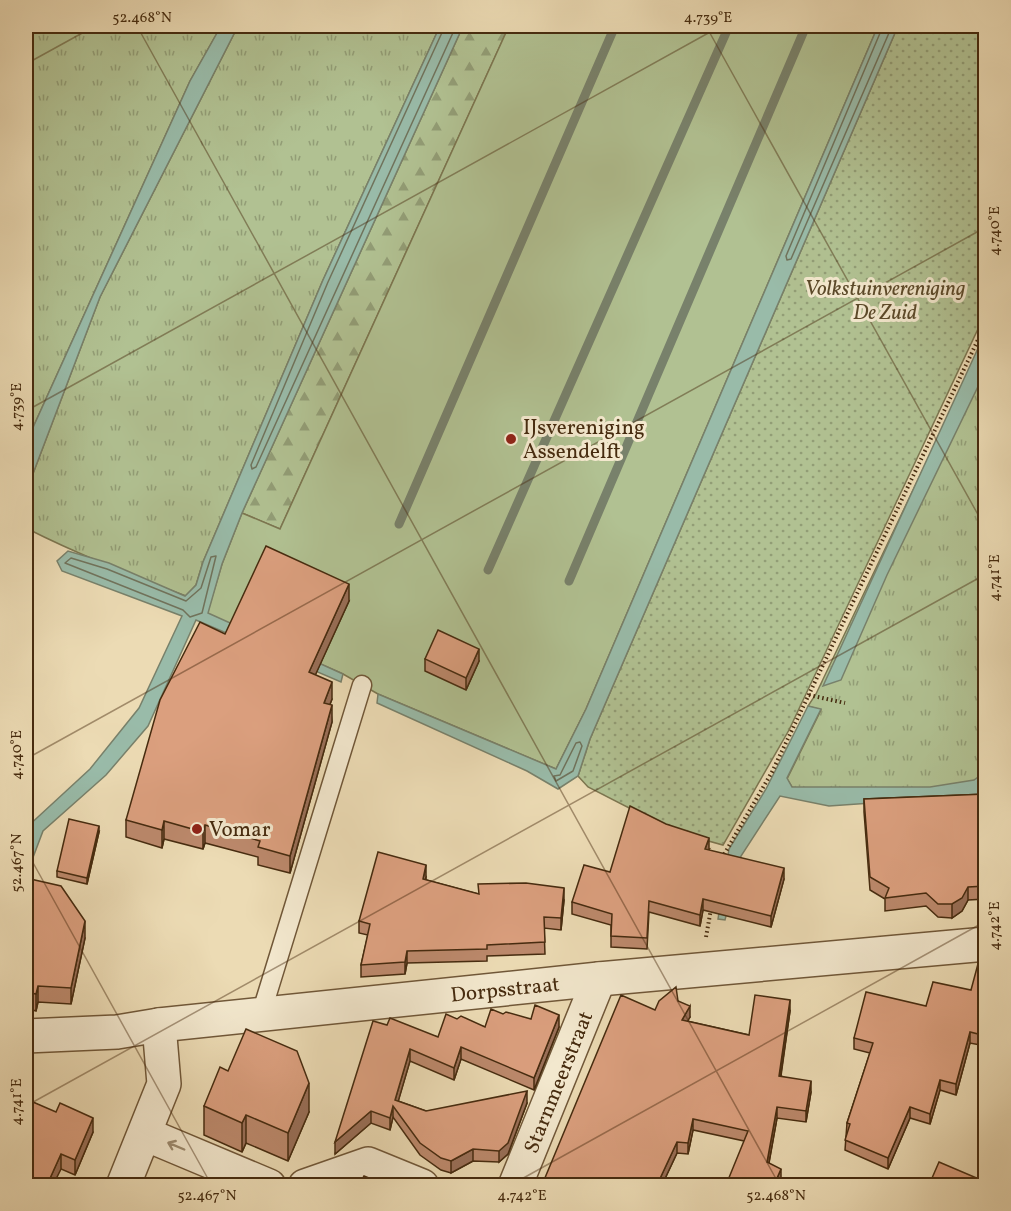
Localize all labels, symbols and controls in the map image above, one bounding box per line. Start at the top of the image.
text: 52.468°N [112,8,172,29]
text: 4.739°E [684,8,732,29]
text: 4.740°E [985,206,1006,256]
park label: Volkstuinvereniging De Zuid [805,275,965,328]
text: 4.739°E [7,383,28,431]
place label: IJsvereniging Assendelft [523,414,645,467]
marker: IJsvereniging Assendelft [504,432,518,446]
text: 4.741°E [985,554,1006,602]
text: 4.740°E [7,730,28,780]
place label: Vomar [209,816,271,845]
marker: Vomar [190,822,204,836]
text: 52.467°N [7,833,28,893]
text: 4.742°E [985,901,1006,951]
street label: Dorpsstraat [449,970,561,1011]
street label: Starnmeerstraat [518,1007,601,1158]
text: 4.741°E [7,1078,28,1126]
one-way arrow [167,1140,185,1151]
text: 52.467°N [177,1186,237,1207]
text: 4.742°E [497,1186,547,1207]
text: 52.468°N [746,1186,806,1207]

